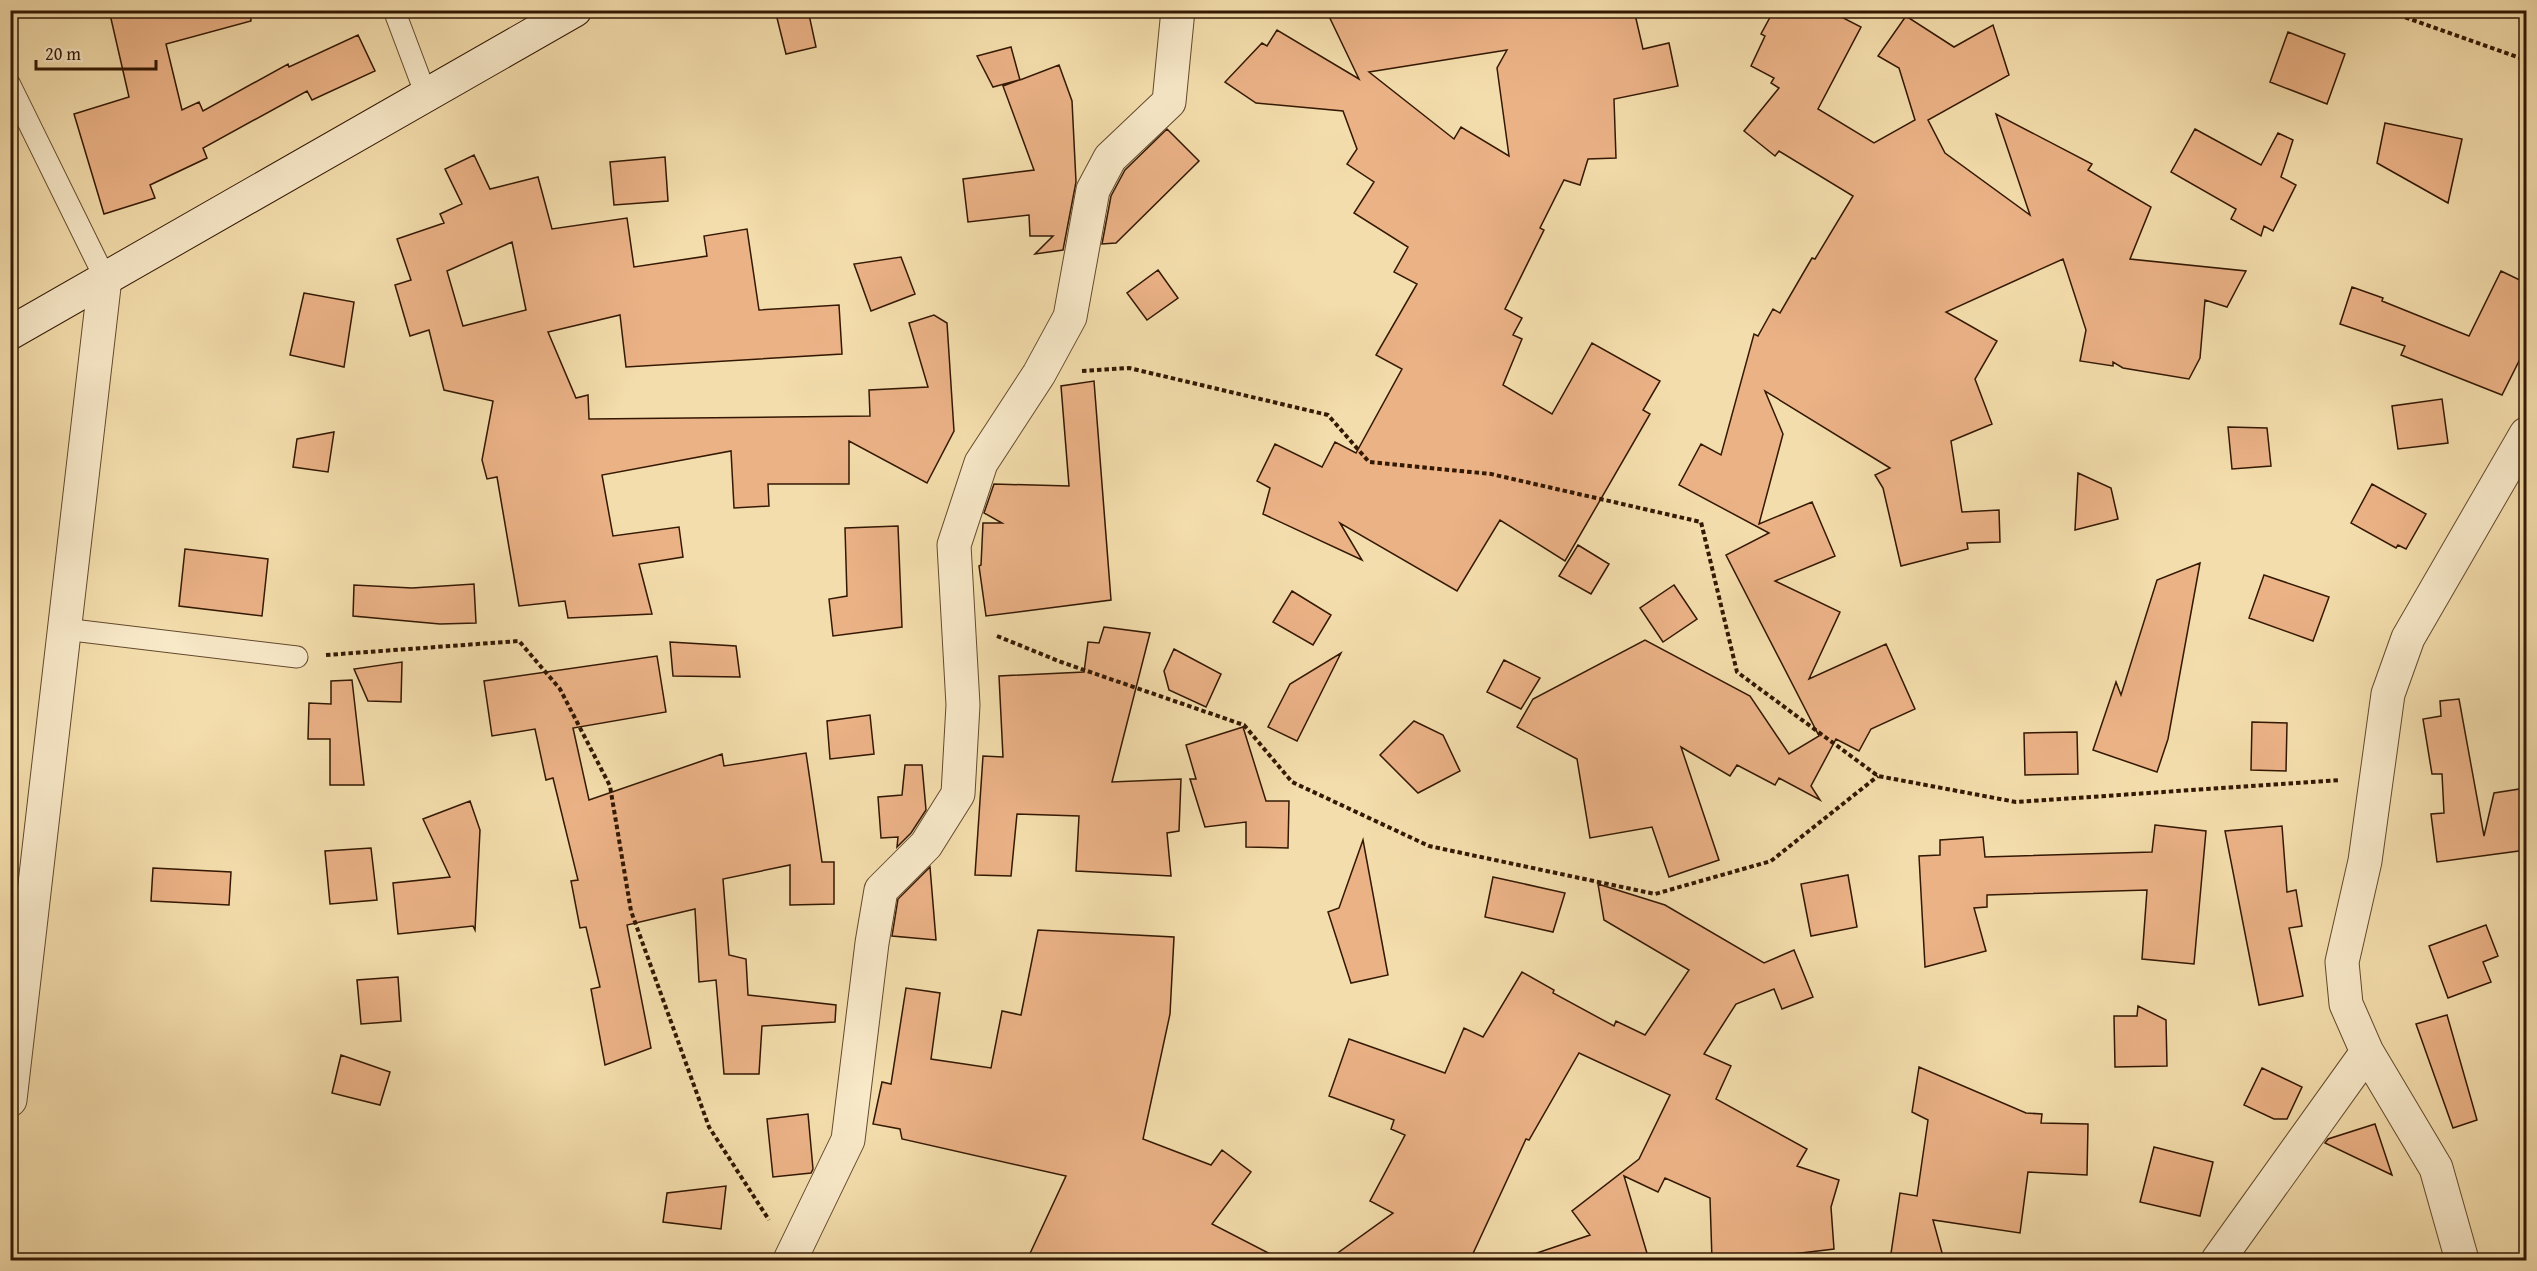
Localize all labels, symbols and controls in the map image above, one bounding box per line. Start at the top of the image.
scale bar [36,33,156,71]
text: 20 m [45,40,81,67]

